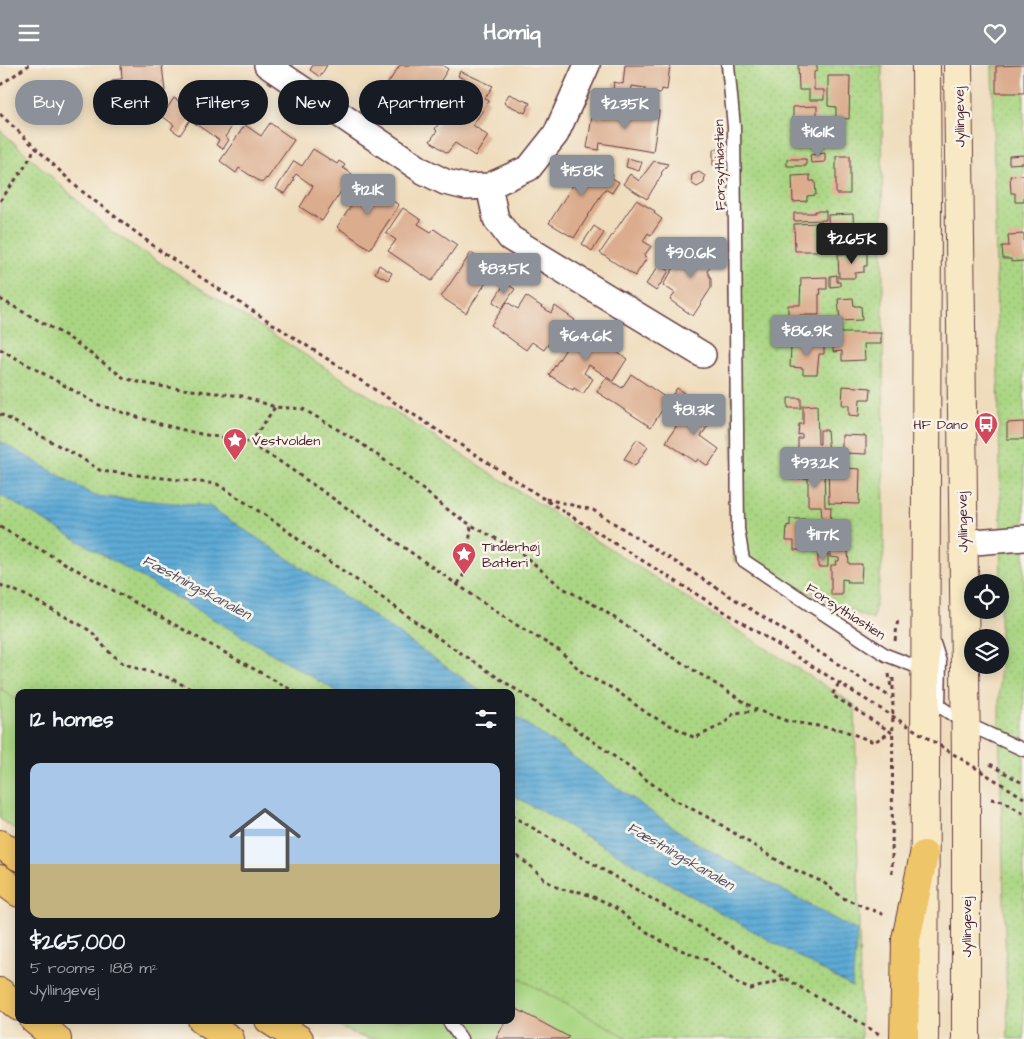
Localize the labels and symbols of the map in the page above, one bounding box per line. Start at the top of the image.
street label: Jyllingevej [949,86,971,148]
pin: $235K [590,87,660,130]
pin: $161K [783,116,853,158]
street label: Forsythiastien [709,119,731,211]
pin: $158K [547,155,617,197]
pin: $121K [333,173,403,216]
pin: $265K [817,223,887,265]
pin: $90.6K [650,237,732,279]
pin: $83.5K [463,253,545,295]
pin: $86.9K [766,315,848,357]
pin: $64.6K [545,319,627,362]
pin: $81.3K [653,393,735,436]
bus stop icon: HF Dano [973,411,999,445]
place label: HF Dano [913,415,968,435]
place icon: Vestvolden [222,427,248,461]
place label: Vestvolden [252,431,320,451]
pin: $93.2K [774,447,856,489]
street label: Jyllingevej [952,491,974,553]
pin: $117K [788,519,858,561]
place label: Tinderhøj Batteri [482,537,540,573]
place icon: Tinderhøj Batteri [451,541,477,575]
water label: Fæstningskanalen [138,550,256,627]
street label: Forsythiastien [802,579,889,645]
water label: Fæstningskanalen [623,817,739,897]
street label: Jyllingevej [957,896,977,957]

